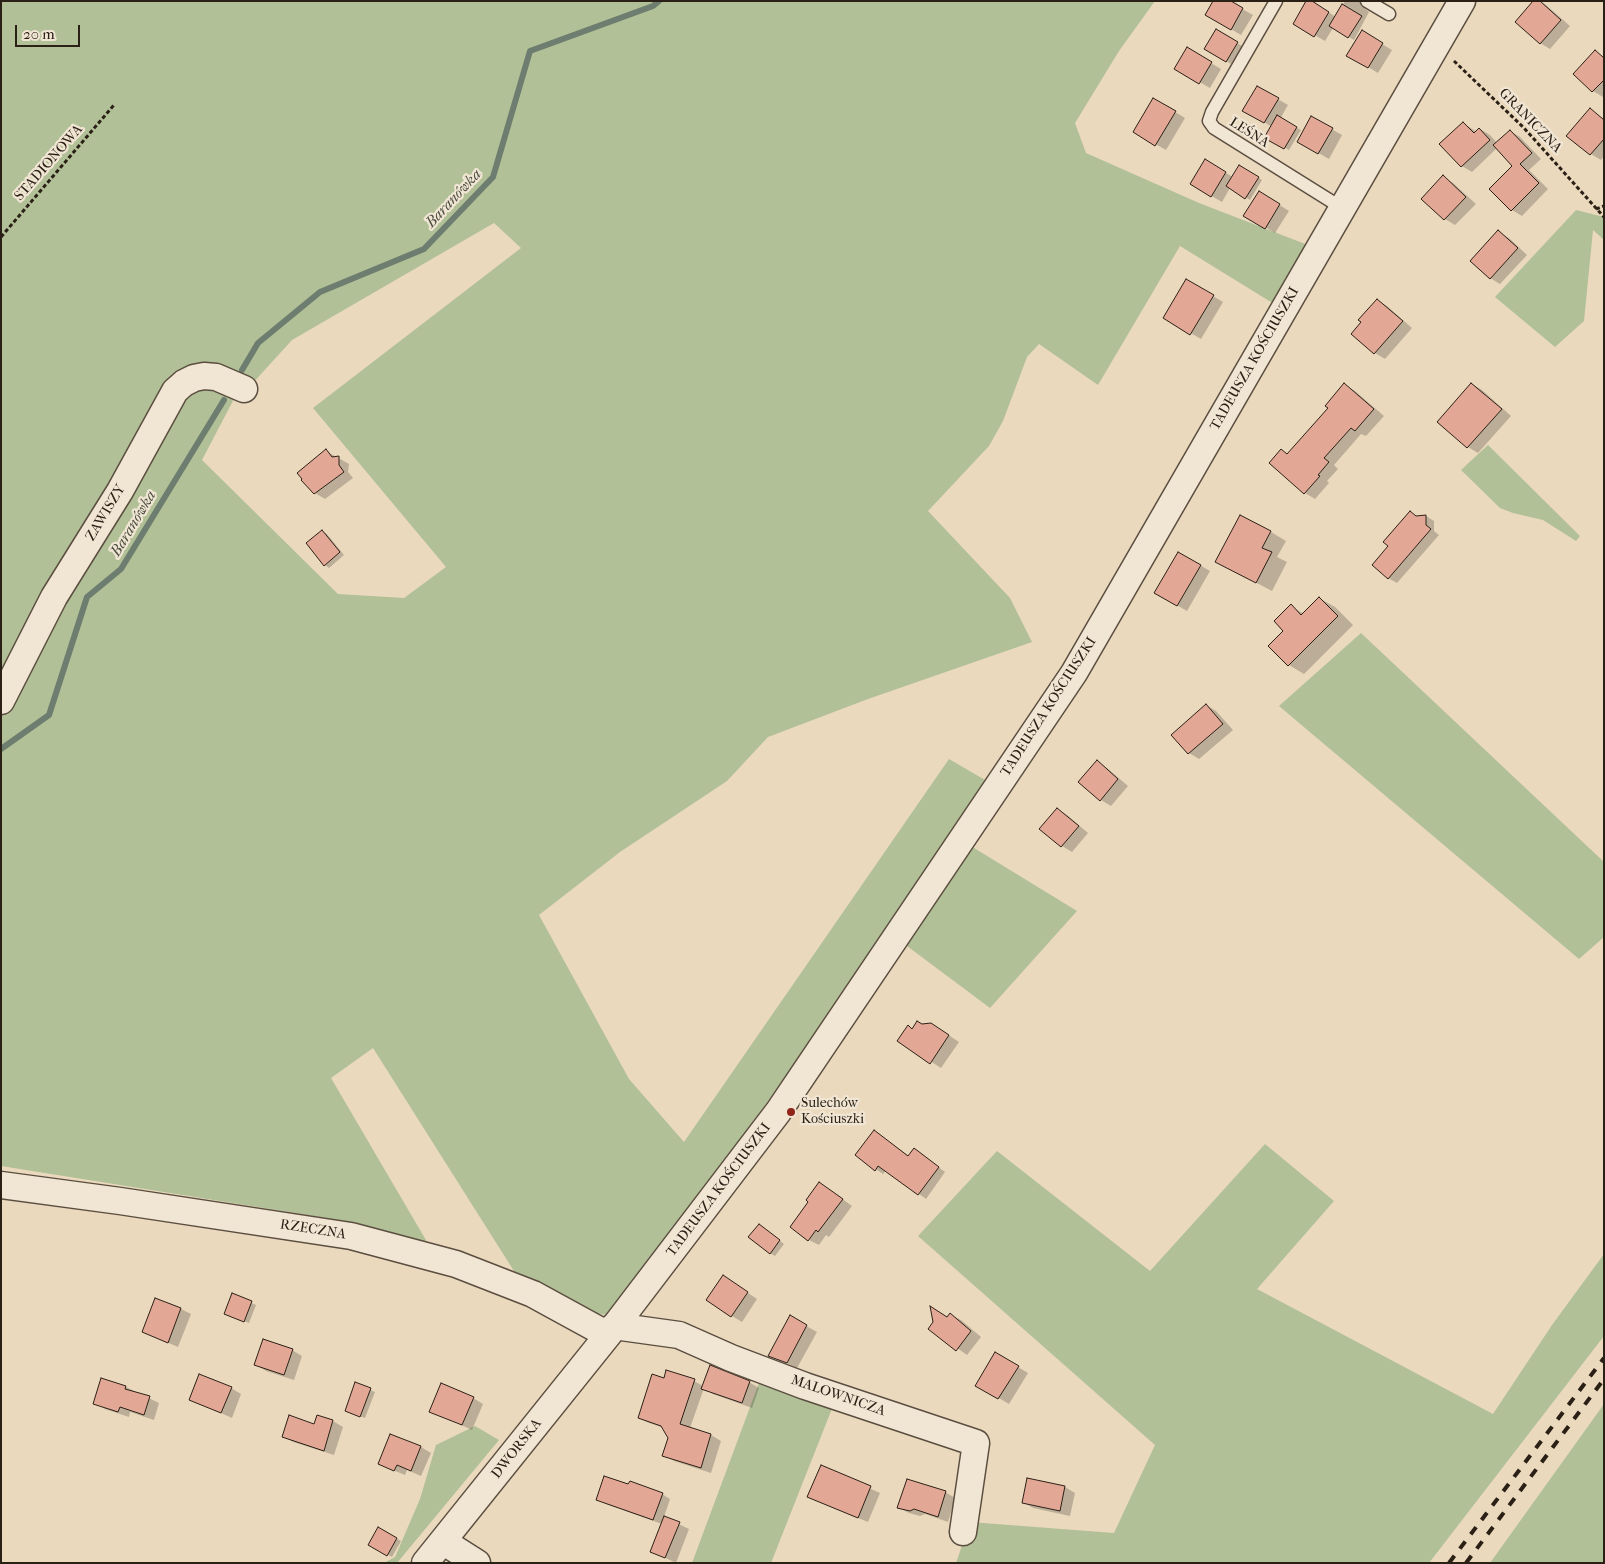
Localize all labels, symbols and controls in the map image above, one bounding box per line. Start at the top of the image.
scale bar [18,15,82,47]
text: 20 m [23,25,55,43]
street label: GRANICZNA [1495,85,1565,157]
street label: LEŚNA [1226,114,1272,152]
street label: STADIONOWA [11,122,87,204]
water label: Baranówka [422,166,486,232]
street label: TADEUSZA KOŚCIUSZKI [1207,284,1303,434]
street label: ZAWISZY [83,482,129,544]
water label: Baranówka [107,488,161,560]
street label: TADEUSZA KOŚCIUSZKI [998,634,1100,780]
place label: Sulechów Kościuszki [801,1096,864,1128]
marker: Sulechów Kościuszki [785,1106,797,1118]
street label: TADEUSZA KOŚCIUSZKI [663,1120,775,1260]
street label: RZECZNA [279,1217,347,1243]
street label: MALOWNICZA [789,1372,887,1420]
street label: DWORSKA [488,1416,546,1482]

